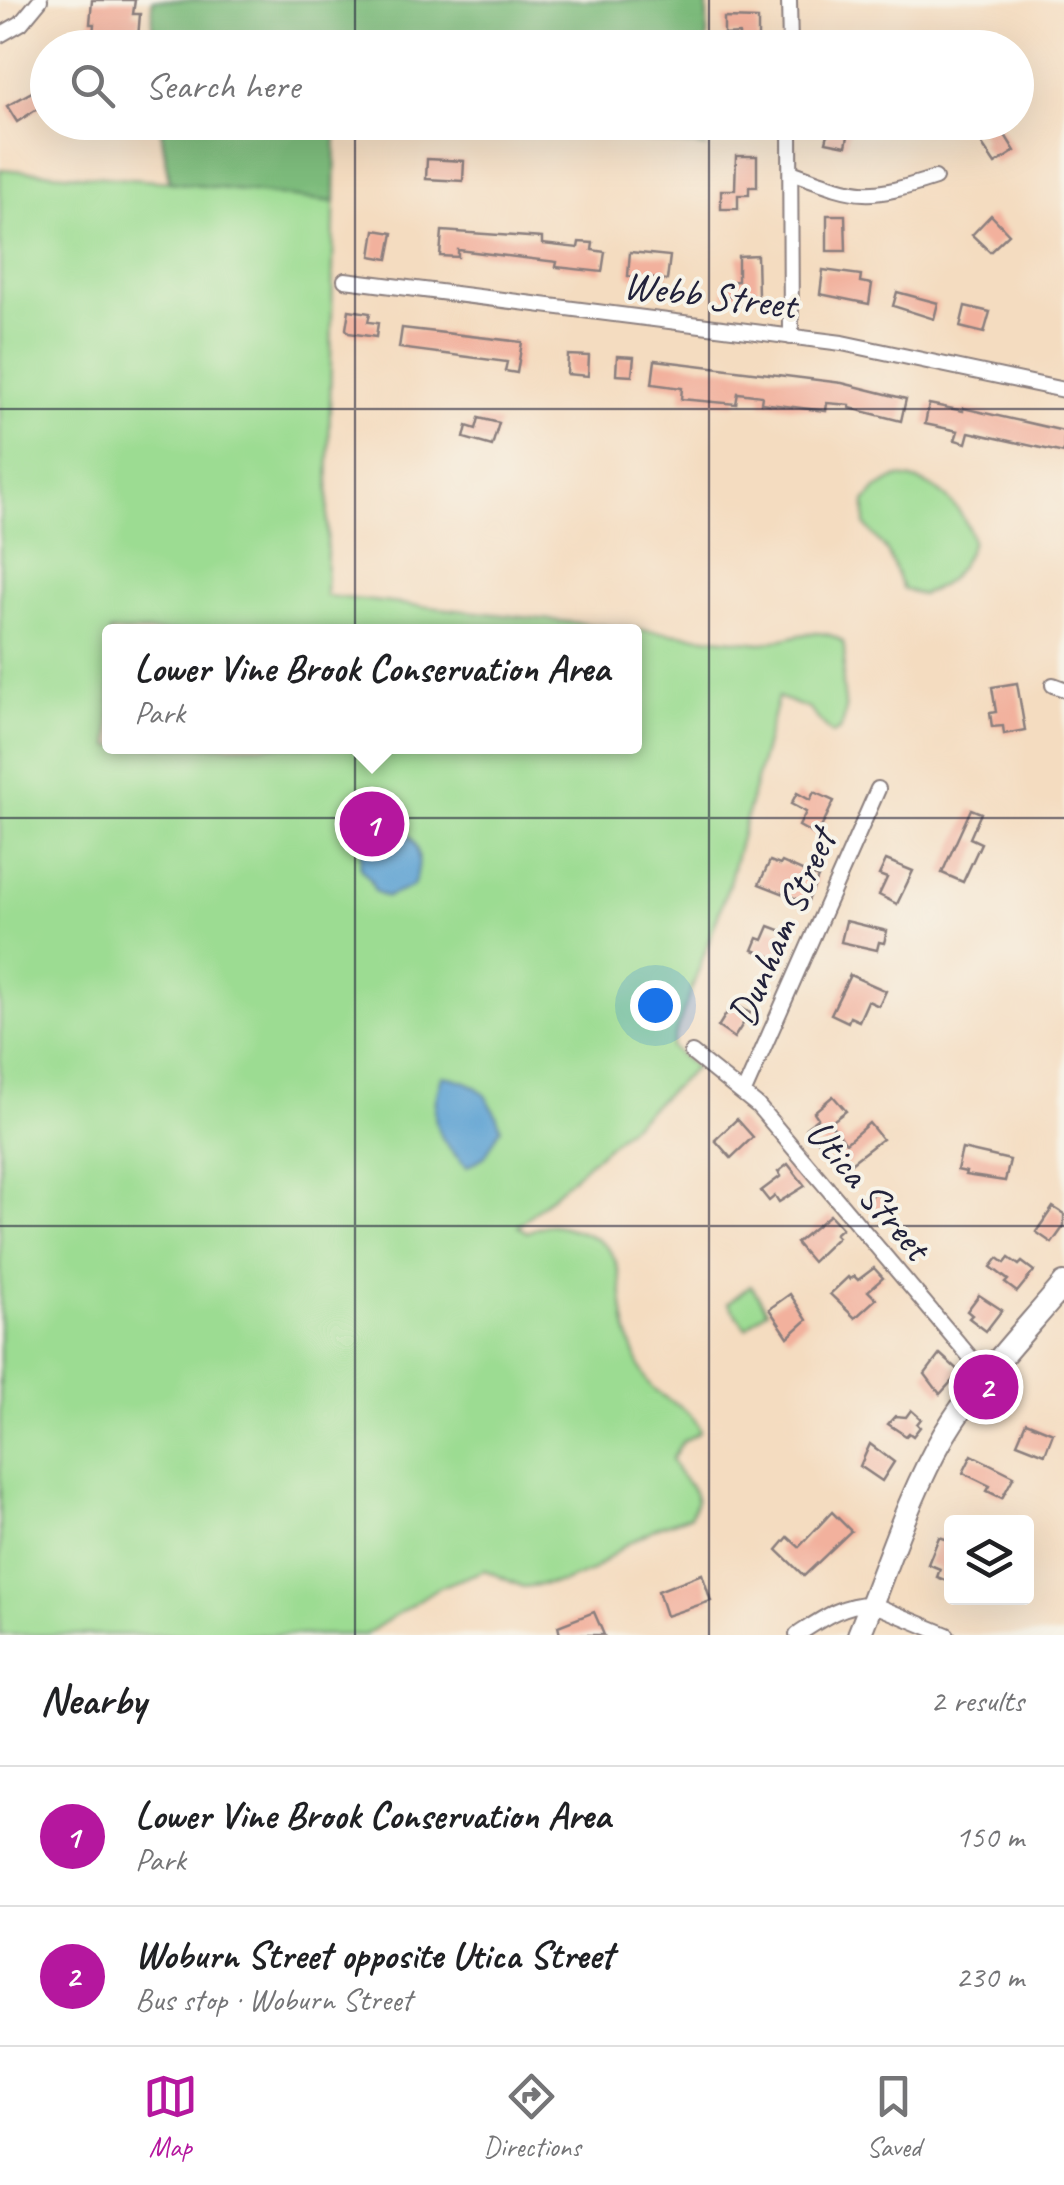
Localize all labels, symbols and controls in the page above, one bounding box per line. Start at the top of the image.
search box [30,30,1034,140]
icon: search [65,58,120,113]
text: Search here [145,62,300,109]
street label: Webb Street [621,260,803,331]
popup [102,624,642,754]
text: Lower Vine Brook Conservation Area [134,645,610,692]
text: Park [134,692,185,733]
pin: 1 [340,786,404,862]
street label: Dunham Street [717,816,850,1033]
your location [630,980,681,1031]
street label: Utica Street [795,1109,944,1273]
pin: 2 [954,1350,1018,1424]
map controls [944,1515,1034,1605]
button: layers [944,1515,1034,1605]
text: Nearby [40,1674,146,1727]
text: 2 results [930,1680,1024,1721]
text: Lower Vine Brook Conservation Area [135,1792,610,1839]
text: 1 [65,1816,80,1857]
text: 150 m [955,1816,1024,1857]
text: Park [135,1839,186,1880]
text: Woburn Street opposite Utica Street [135,1932,613,1979]
text: 2 [65,1956,80,1997]
text: 230 m [955,1956,1024,1997]
text: Bus stop · Woburn Street [135,1979,412,2020]
tab: Map [143,2069,198,2164]
tab: Directions [483,2069,581,2164]
tab: Saved [866,2069,921,2164]

